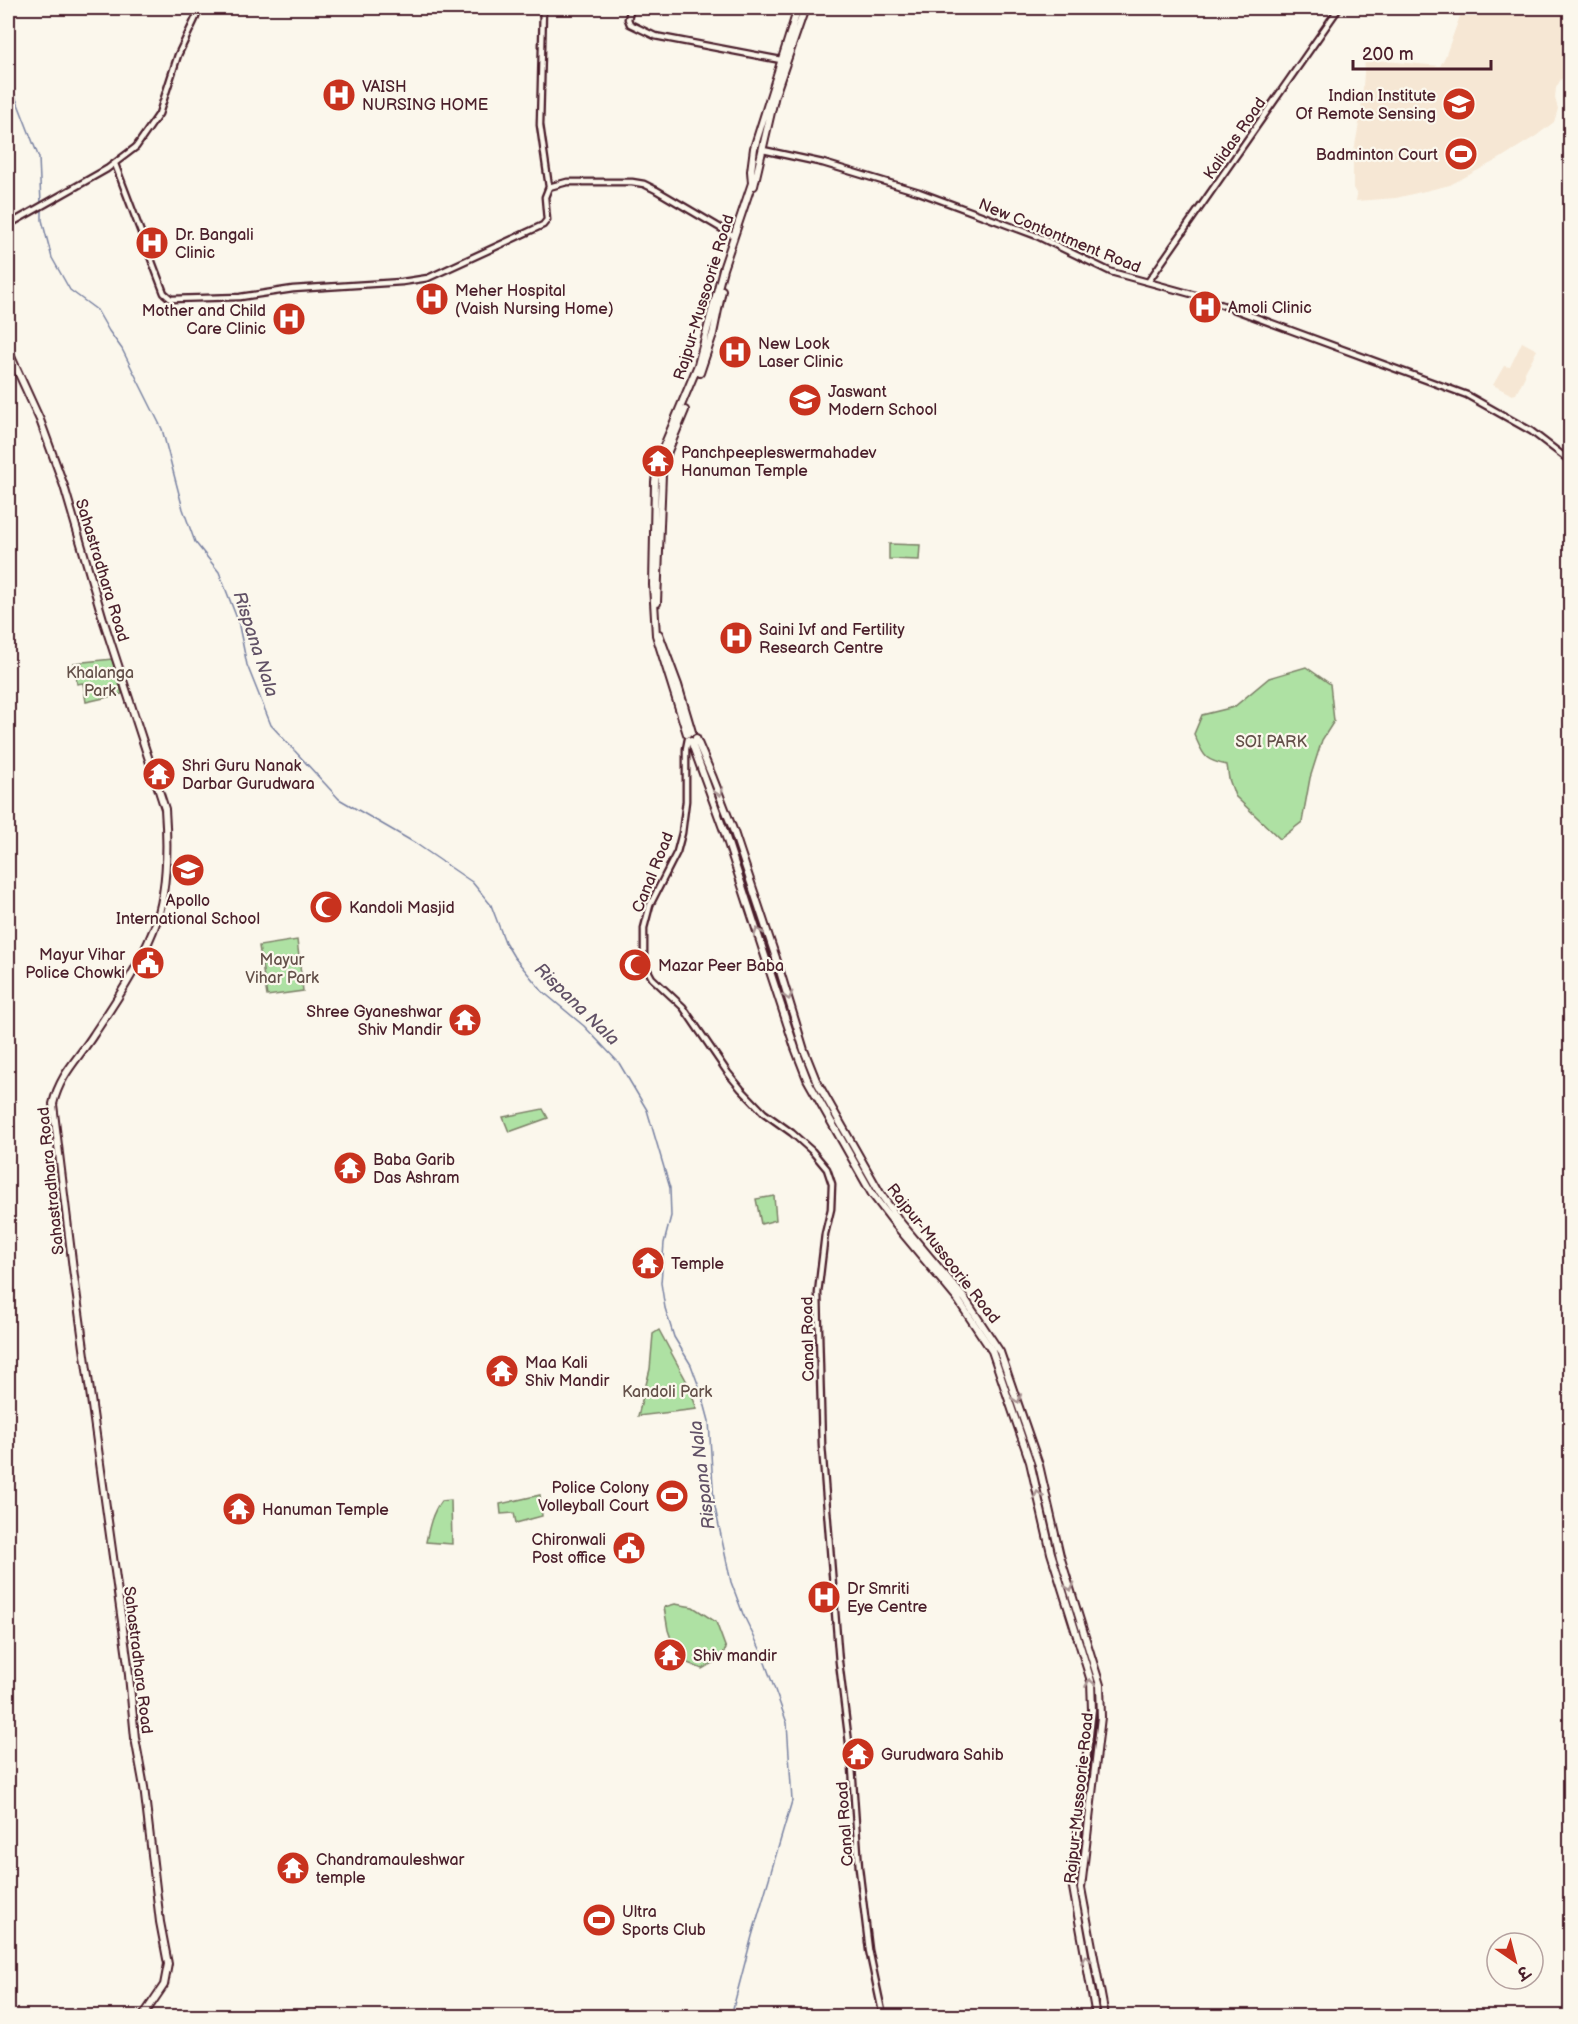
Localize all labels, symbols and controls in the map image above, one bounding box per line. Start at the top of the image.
scale bar [1353,33,1491,71]
text: 200 m [1362,44,1414,65]
hospital icon: VAISH NURSING HOME [321,77,357,113]
place label: VAISH NURSING HOME [362,78,488,115]
school or university icon: Indian Institute Of Remote Sensing [1441,86,1477,122]
place label: Indian Institute Of Remote Sensing [1296,87,1437,124]
street label: Kalidas Road [1200,94,1270,183]
sports icon: Badminton Court [1443,136,1479,172]
place label: Badminton Court [1316,146,1438,165]
street label: New Contontment Road [976,195,1143,278]
street label: Rajpur-Mussoorie Road [670,212,739,383]
hospital icon: Dr. Bangali Clinic [134,225,170,261]
place label: Dr. Bangali Clinic [175,226,254,263]
hospital icon: Meher Hospital (Vaish Nursing Home) [414,281,450,317]
place label: Meher Hospital (Vaish Nursing Home) [455,282,614,319]
hospital icon: Amoli Clinic [1187,289,1223,325]
place label: Amoli Clinic [1228,299,1312,318]
hospital icon: Mother and Child Care Clinic [271,301,307,337]
place label: Mother and Child Care Clinic [142,302,266,339]
hospital icon: New Look Laser Clinic [717,334,753,370]
place label: New Look Laser Clinic [758,335,843,372]
school or university icon: Jaswant Modern School [787,382,823,418]
place label: Jaswant Modern School [828,383,937,420]
temple icon: Panchpeepleswermahadev Hanuman Temple [640,443,676,479]
place label: Panchpeepleswermahadev Hanuman Temple [681,444,877,481]
street label: Sahastradhara Road [71,497,132,644]
water label: Rispana Nala [229,589,282,699]
hospital icon: Saini Ivf and Fertility Research Centre [718,620,754,656]
place label: Saini Ivf and Fertility Research Centre [759,621,905,658]
park label: Khalanga Park [66,664,134,701]
park label: SOI PARK [1235,733,1307,752]
temple icon: Shri Guru Nanak Darbar Gurudwara [141,756,177,792]
place label: Shri Guru Nanak Darbar Gurudwara [182,757,315,794]
one-way arrow [711,786,724,797]
street label: Canal Road [629,830,678,916]
school or university icon: Apollo International School [170,852,206,888]
mosque icon: Kandoli Masjid [308,889,344,925]
place label: Apollo International School [116,892,260,929]
place label: Kandoli Masjid [349,899,455,918]
one-way arrow [753,927,765,938]
public building icon: Mayur Vihar Police Chowki [130,945,166,981]
place label: Mayur Vihar Police Chowki [25,946,125,983]
mosque icon: Mazar Peer Baba [617,947,653,983]
park label: Mayur Vihar Park [245,951,319,988]
place label: Mazar Peer Baba [658,957,784,976]
water label: Rispana Nala [530,959,623,1050]
one-way arrow [781,991,793,1001]
temple icon: Shree Gyaneshwar Shiv Mandir [447,1002,483,1038]
place label: Shree Gyaneshwar Shiv Mandir [306,1003,442,1040]
street label: Sahastradhara Road [34,1106,69,1256]
temple icon: Baba Garib Das Ashram [332,1150,368,1186]
place label: Baba Garib Das Ashram [373,1151,459,1188]
street label: Rajpur-Mussoorie Road [882,1180,1003,1328]
temple icon: Temple [630,1245,666,1281]
place label: Temple [671,1255,724,1274]
street label: Canal Road [798,1296,819,1382]
temple icon: Maa Kali Shiv Mandir [484,1353,520,1389]
place label: Maa Kali Shiv Mandir [525,1354,610,1391]
park label: Kandoli Park [622,1383,712,1402]
one-way arrow [1010,1393,1022,1404]
water label: Rispana Nala [685,1419,720,1531]
sports icon: Police Colony Volleyball Court [654,1478,690,1514]
place label: Police Colony Volleyball Court [538,1479,650,1516]
one-way arrow [1032,1490,1045,1500]
temple icon: Hanuman Temple [221,1491,257,1527]
place label: Hanuman Temple [262,1501,389,1520]
public building icon: Chironwali Post office [611,1530,647,1566]
place label: Chironwali Post office [532,1531,606,1568]
hospital icon: Dr Smriti Eye Centre [806,1579,842,1615]
place label: Dr Smriti Eye Centre [847,1580,928,1617]
one-way arrow [1063,1581,1075,1592]
street label: Sahastradhara Road [119,1585,156,1735]
temple icon: Shiv mandir [652,1637,688,1673]
place label: Shiv mandir [693,1647,777,1666]
one-way arrow [1084,1678,1096,1687]
street label: Rajpur-Mussoorie Road [1061,1712,1098,1885]
temple icon: Gurudwara Sahib [840,1736,876,1772]
place label: Gurudwara Sahib [881,1746,1004,1765]
street label: Canal Road [833,1781,858,1867]
temple icon: Chandramauleshwar temple [275,1850,311,1886]
place label: Chandramauleshwar temple [316,1851,464,1888]
sports icon: Ultra Sports Club [581,1902,617,1938]
place label: Ultra Sports Club [622,1903,706,1940]
north arrow [1485,1931,1545,1991]
one-way arrow [1080,1954,1093,1964]
text: उ [1512,1960,1534,1984]

